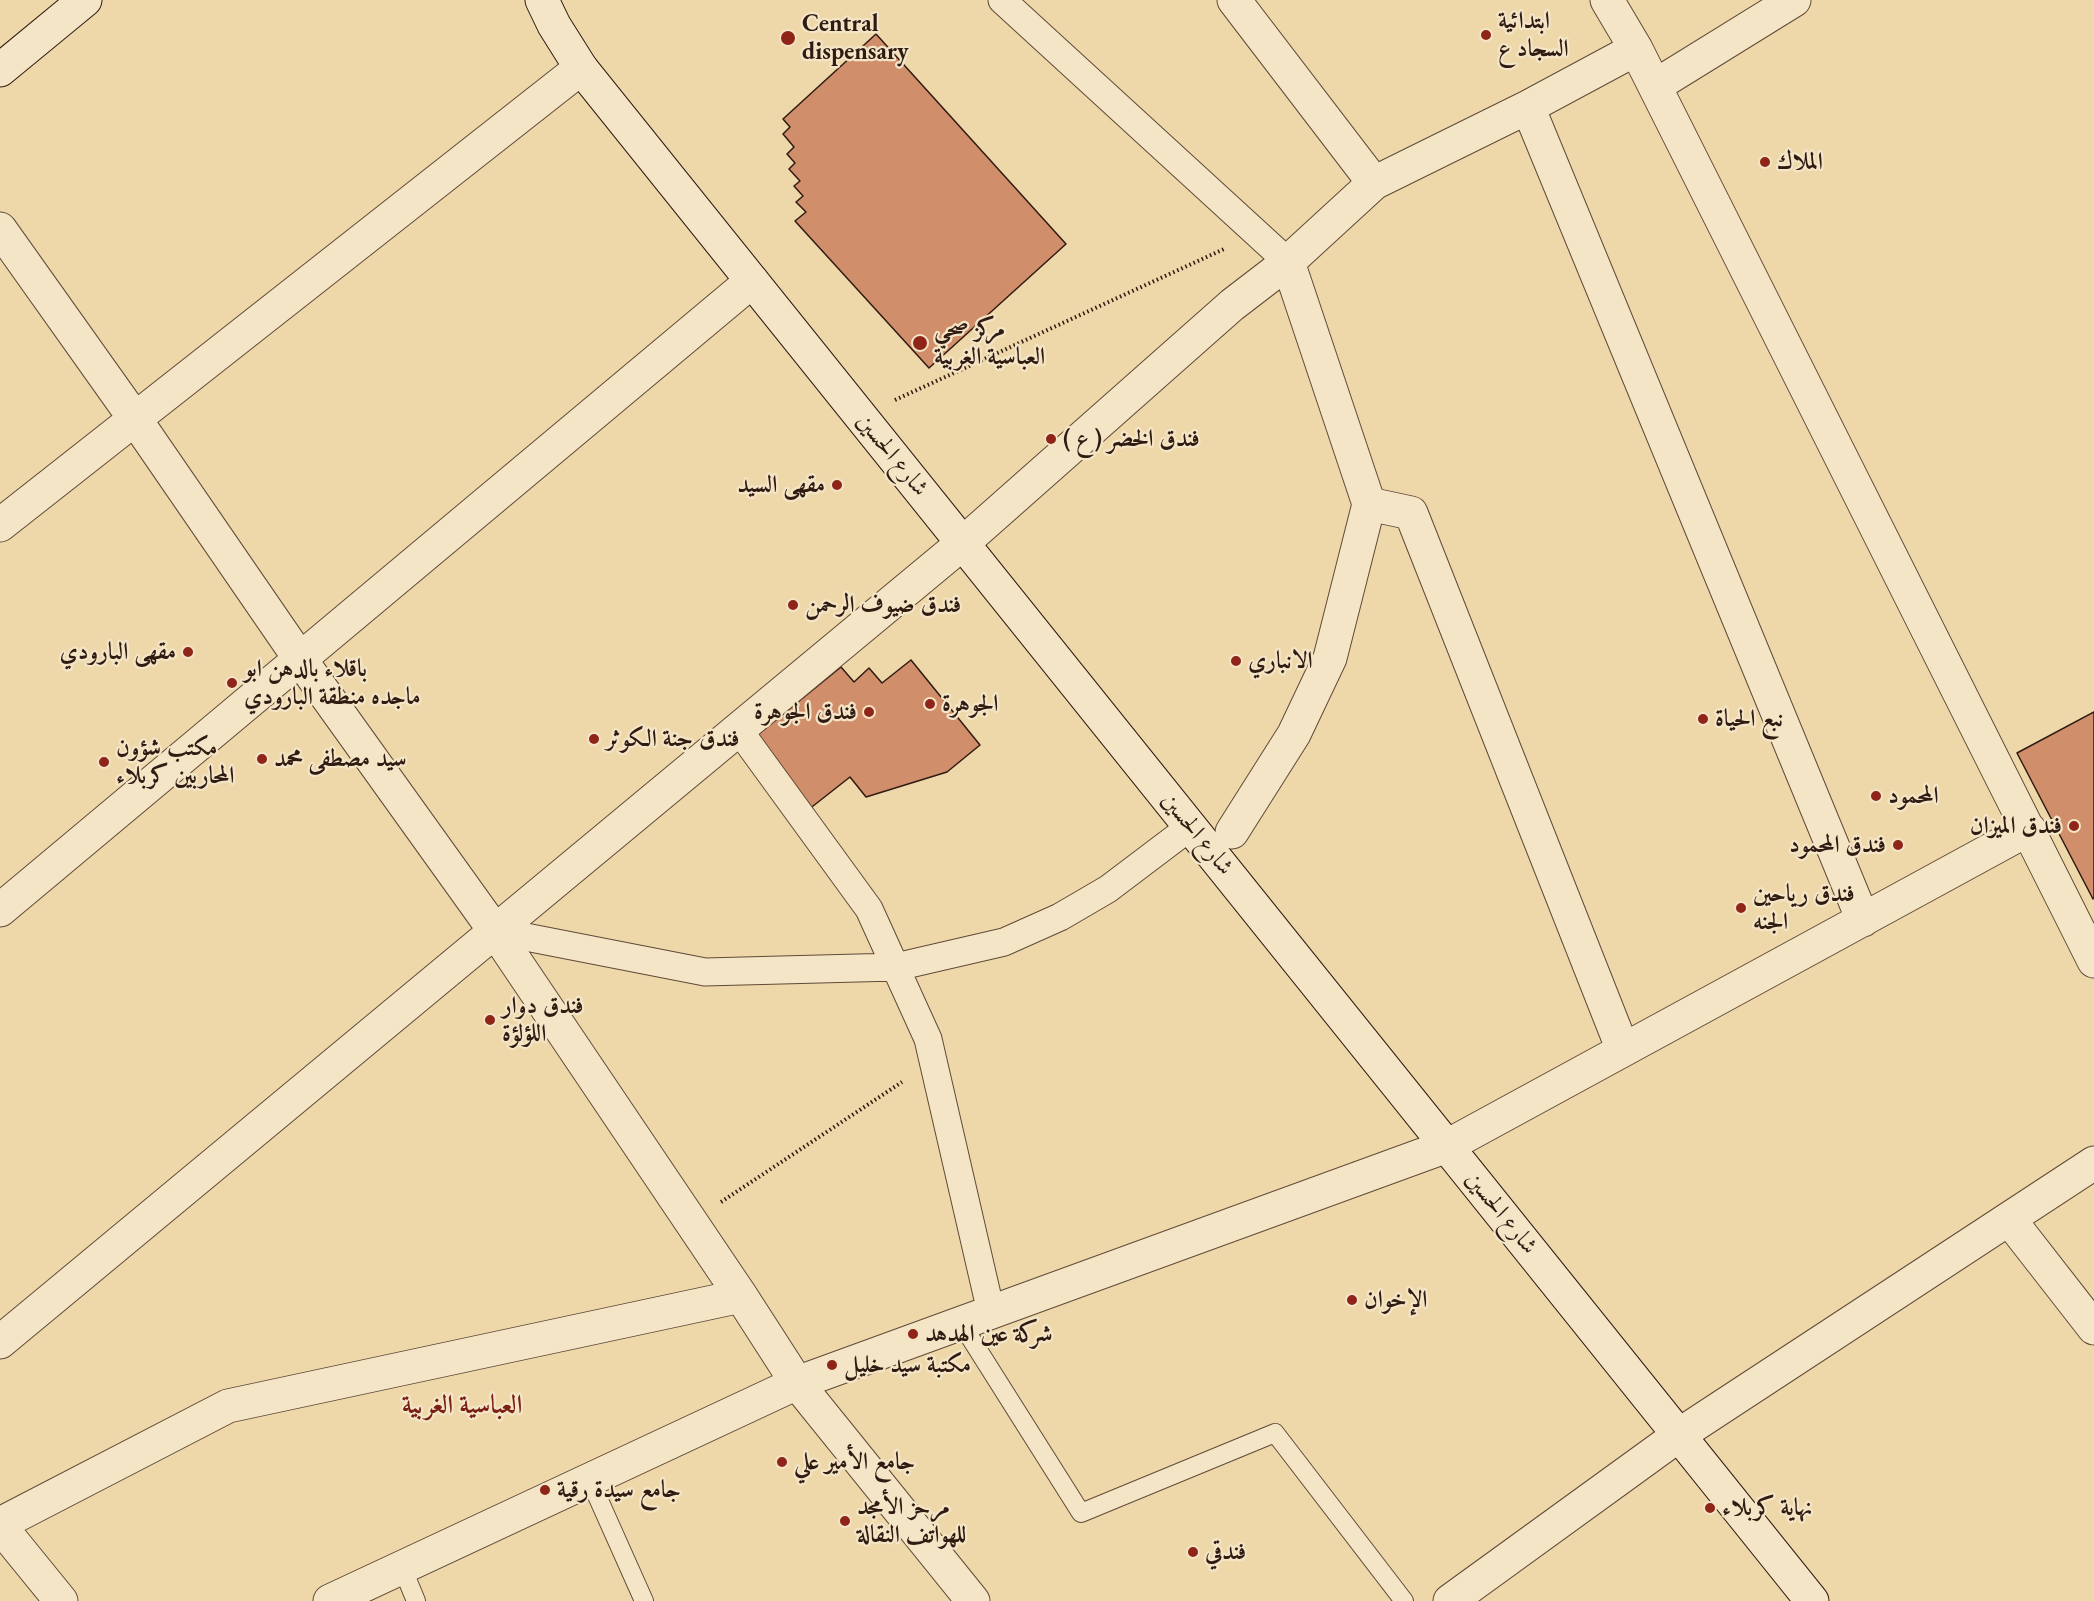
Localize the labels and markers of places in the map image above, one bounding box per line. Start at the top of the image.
place label: ابتدائية السجاد ع [1498,7,1569,63]
place label: Central dispensary [802,10,908,66]
marker: ابتدائية السجاد ع [1479,28,1493,42]
marker: Central dispensary [779,29,797,47]
place label: الملاك [1777,148,1823,176]
marker: الملاك [1758,155,1772,169]
place label: مركز صحي العباسية الغربية [934,315,1045,371]
marker: مركز صحي العباسية الغربية [911,334,929,352]
place label: فندق الخضر ( ع ) [1063,425,1200,453]
marker: فندق الخضر ( ع ) [1044,432,1058,446]
place label: مقهى السيد [737,471,825,499]
marker: مقهى السيد [830,478,844,492]
place label: فندق ضيوف الرحمن [805,591,961,619]
marker: فندق ضيوف الرحمن [786,598,800,612]
place label: مقهى البارودي [59,638,176,666]
marker: مقهى البارودي [181,645,195,659]
place label: الانباري [1248,647,1313,675]
marker: الانباري [1229,654,1243,668]
place label: باقلاء بالدهن ابو ماجده منطقة البارودي [244,655,421,711]
marker: باقلاء بالدهن ابو ماجده منطقة البارودي [225,676,239,690]
place label: الجوهرة [942,690,999,718]
marker: الجوهرة [923,697,937,711]
place label: فندق الجوهرة [754,698,857,726]
marker: فندق الجوهرة [862,705,876,719]
place label: نبع الحياة [1715,705,1784,733]
marker: نبع الحياة [1696,712,1710,726]
place label: فندق جنة الكوثر [606,725,740,753]
marker: فندق جنة الكوثر [587,732,601,746]
place label: مكتب شؤون المحاربين كربلاء [116,734,234,790]
place label: سيد مصطفى محمد [274,745,407,773]
marker: سيد مصطفى محمد [255,752,269,766]
marker: مكتب شؤون المحاربين كربلاء [97,755,111,769]
place label: المحمود [1888,782,1939,810]
marker: المحمود [1869,789,1883,803]
place label: فندق الميزان [1970,812,2062,840]
marker: فندق الميزان [2067,819,2081,833]
place label: فندق المحمود [1789,831,1886,859]
marker: فندق المحمود [1891,838,1905,852]
place label: فندق رياحين الجنه [1753,880,1855,936]
marker: فندق رياحين الجنه [1734,901,1748,915]
place label: فندق دوار اللؤلؤة [502,992,584,1048]
marker: فندق دوار اللؤلؤة [483,1013,497,1027]
place label: الإخوان [1364,1286,1428,1314]
marker: الإخوان [1345,1293,1359,1307]
place label: شركة عين الهدهد [925,1320,1053,1348]
marker: شركة عين الهدهد [906,1327,920,1341]
place label: مكتبة سيد خليل [844,1351,971,1379]
marker: مكتبة سيد خليل [825,1358,839,1372]
place label: جامع الأمير علي [794,1448,915,1476]
marker: جامع الأمير علي [775,1455,789,1469]
place label: جامع سيدة رقية [557,1476,681,1504]
marker: جامع سيدة رقية [538,1483,552,1497]
place label: مرحز الأمجد للهواتف النقالة [857,1493,966,1549]
place label: نهاية كربلاء [1722,1494,1812,1522]
marker: نهاية كربلاء [1703,1501,1717,1515]
marker: مرحز الأمجد للهواتف النقالة [838,1514,852,1528]
place label: فندقي [1205,1538,1246,1566]
marker: فندقي [1186,1545,1200,1559]

